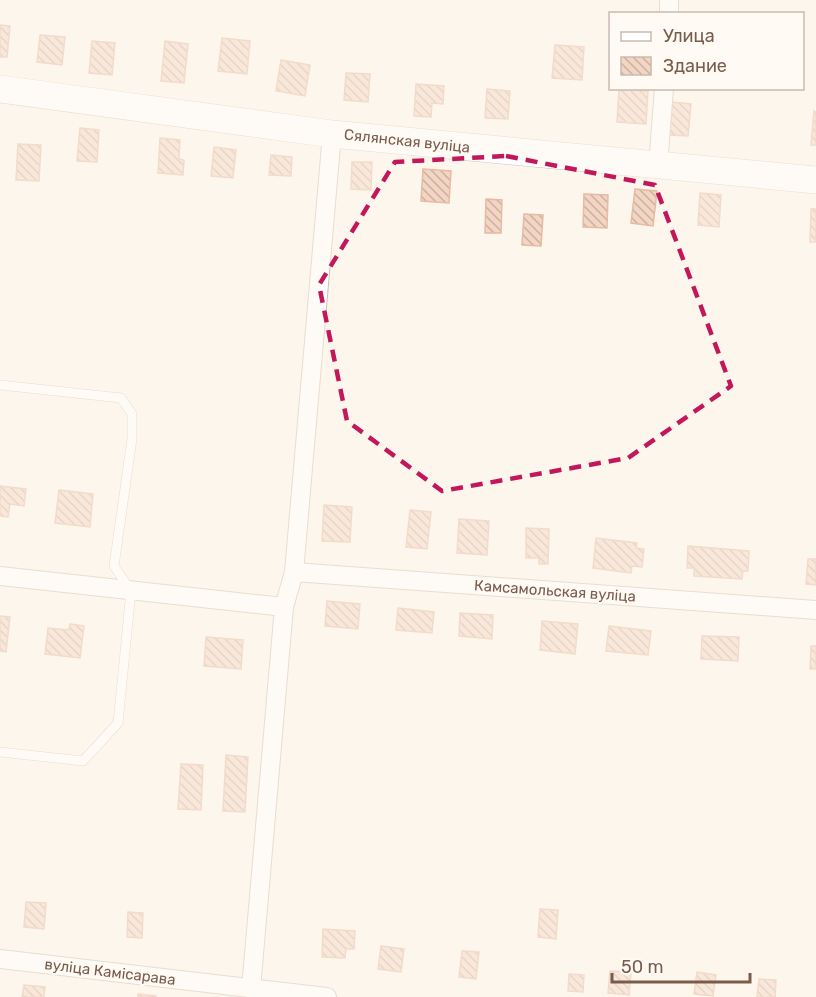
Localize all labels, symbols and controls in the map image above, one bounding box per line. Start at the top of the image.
legend [609,12,804,90]
text: Улица [663,25,715,47]
text: Здание [663,55,727,77]
street label: Сялянская вуліца [343,125,471,157]
street label: Камсамольская вуліца [474,576,636,606]
scale bar [612,946,750,984]
street label: вуліца Камісарава [43,955,177,989]
text: 50 m [621,956,664,978]

